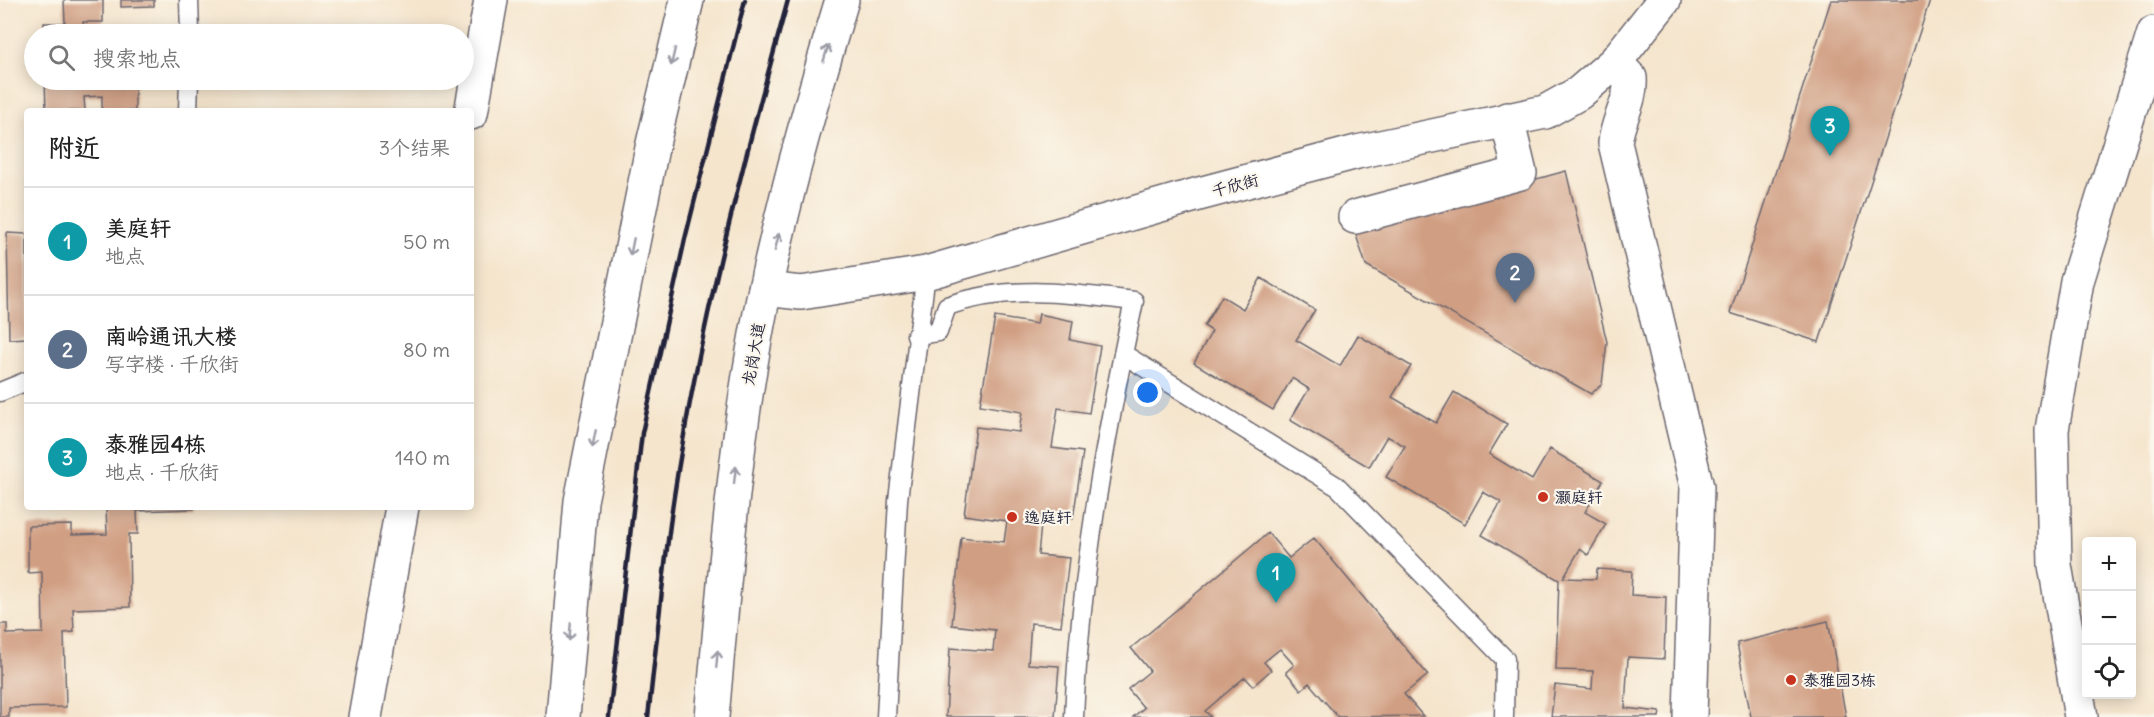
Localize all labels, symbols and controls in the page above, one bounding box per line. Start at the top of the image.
search box [24,24,474,90]
icon: search [45,41,78,74]
text: 搜索地点 [93,44,181,72]
one-way arrow [821,44,832,63]
one-way arrow [667,47,679,66]
pin: 3 [1810,106,1850,156]
text: 附近 [48,131,100,164]
text: 3个结果 [379,135,450,160]
street label: 千欣街 [1209,169,1261,201]
text: 美庭轩 [105,214,171,242]
text: 1 [64,229,71,254]
text: 50 m [403,229,450,254]
one-way arrow [771,233,783,252]
one-way arrow [626,237,637,257]
text: 地点 [105,243,145,268]
pin: 2 [1496,254,1534,303]
street label: 龙岗大道 [738,321,768,387]
text: 南岭通讯大楼 [105,322,237,350]
text: 2 [62,337,73,362]
text: 80 m [403,337,450,362]
text: 写字楼 · 千欣街 [105,351,239,376]
your location [1133,378,1162,407]
one-way arrow [588,428,599,448]
text: 泰雅园4栋 [105,430,206,458]
text: 3 [62,445,73,470]
text: 140 m [395,445,450,470]
text: 地点 · 千欣街 [105,459,219,484]
one-way arrow [730,466,741,486]
place label: 灏庭轩 [1555,487,1603,507]
marker: 灏庭轩 [1536,490,1550,504]
place label: 逸庭轩 [1024,507,1072,527]
marker: 逸庭轩 [1005,510,1019,524]
map controls [2082,537,2136,699]
button: + [2082,537,2136,591]
pin: 1 [1256,554,1296,603]
button: − [2082,591,2136,645]
one-way arrow [564,621,575,641]
button: locate [2082,645,2136,699]
one-way arrow [712,649,723,669]
place label: 泰雅园3栋 [1803,670,1876,690]
marker: 泰雅园3栋 [1784,673,1798,687]

